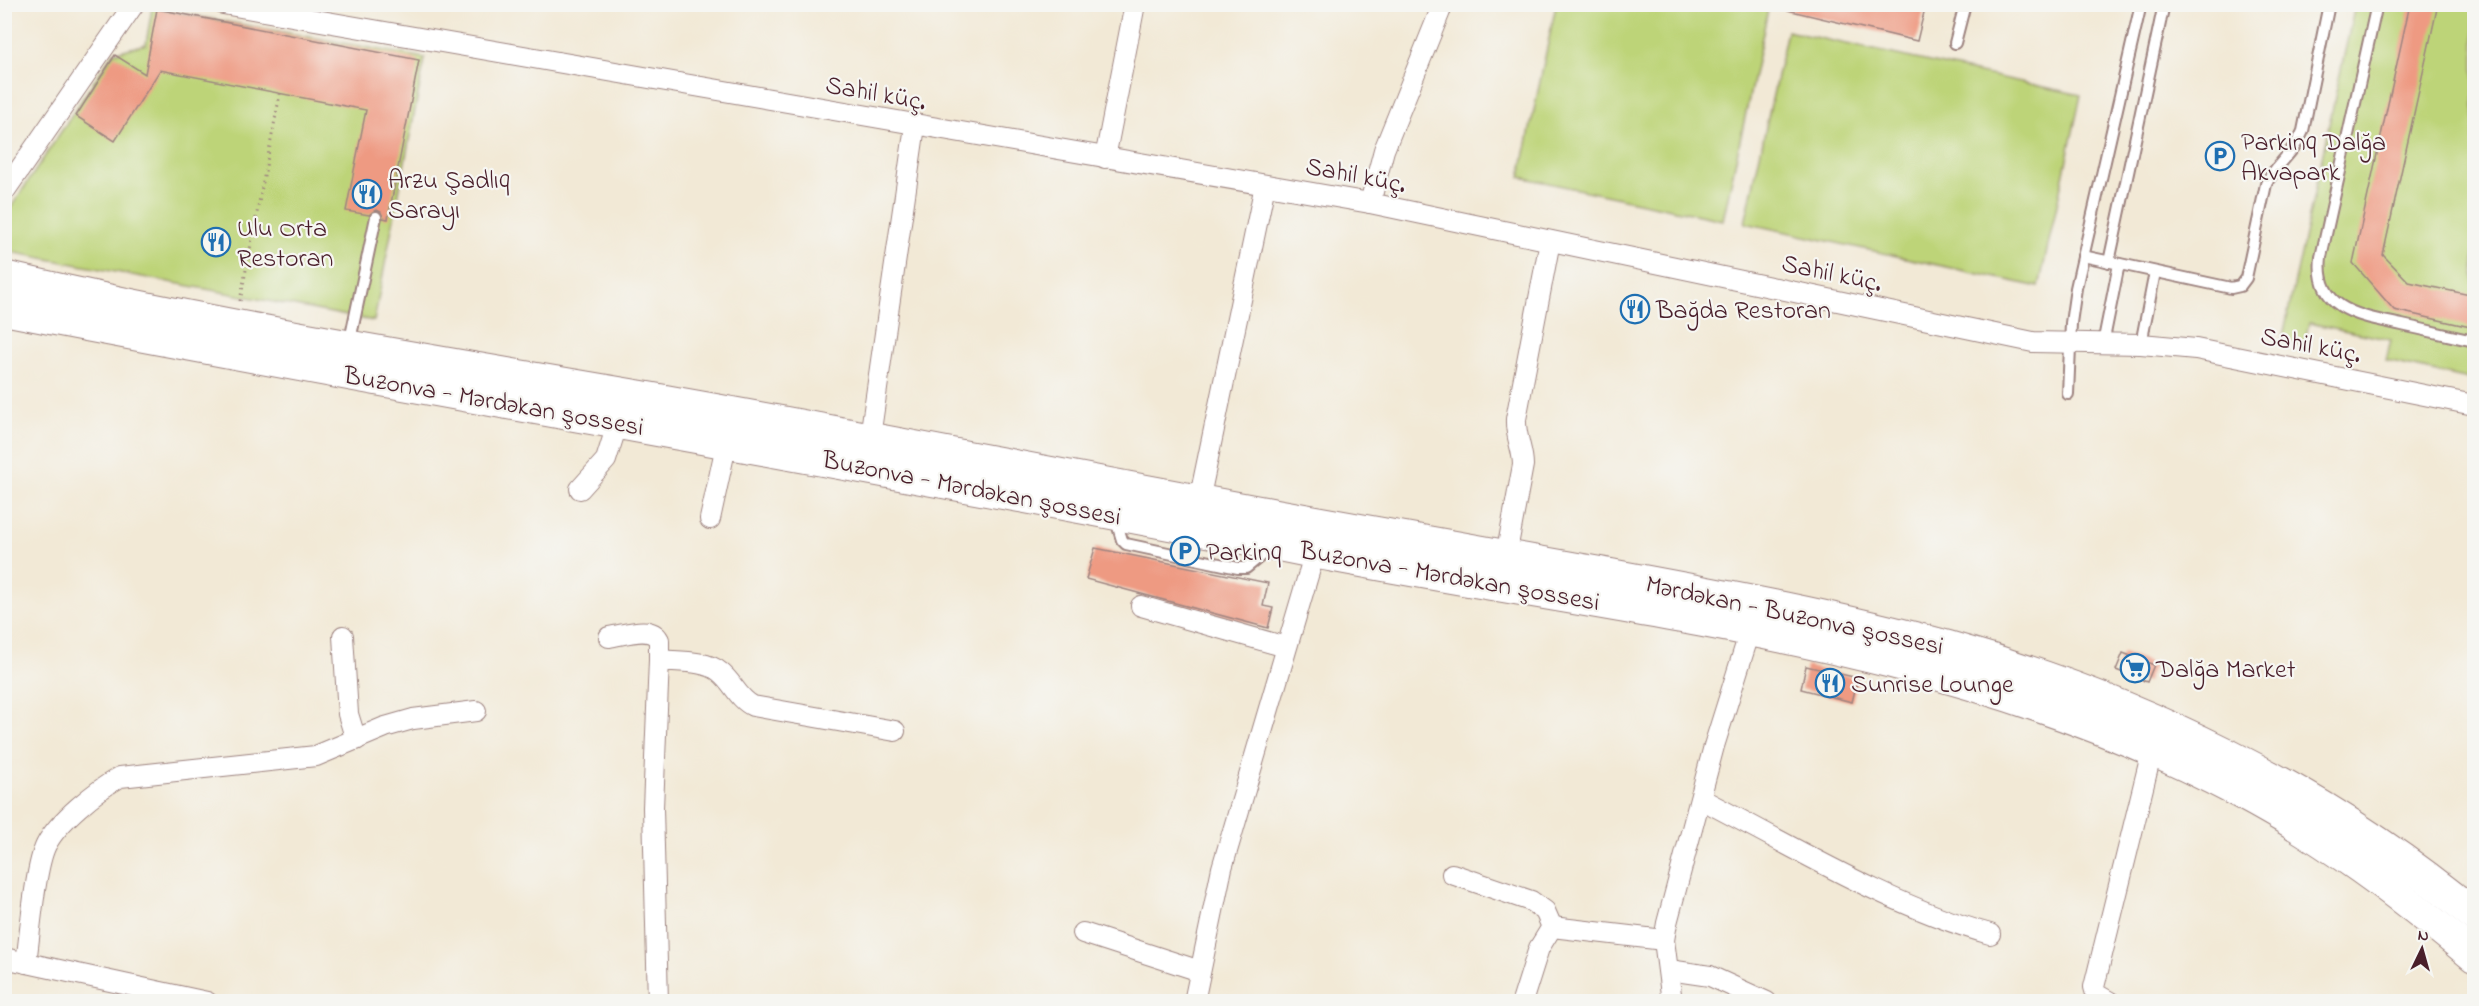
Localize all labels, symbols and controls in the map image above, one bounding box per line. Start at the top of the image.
street label: Sahil küç. [822,67,929,122]
place label: Parkinq Dalğa Akvapark [2241,125,2386,193]
parking icon: Parkinq Dalğa Akvapark [2204,140,2236,172]
street label: Sahil küç. [1302,149,1409,205]
place label: Arzu Şadlıq Sarayı [388,163,510,231]
restaurant icon: Arzu Şadlıq Sarayı [351,178,383,210]
place label: Ulu Orta Restoran [237,211,333,279]
restaurant icon: Ulu Orta Restoran [200,226,232,258]
street label: Sahil küç. [1778,246,1885,304]
restaurant icon: Bağda Restoran [1619,293,1651,325]
place label: Bağda Restoran [1655,293,1831,331]
street label: Sahil küç. [2257,319,2364,375]
street label: Buzonva - Mərdəkan şossesi [340,358,646,448]
street label: Buzonva - Mərdəkan şossesi [818,442,1124,538]
street label: Buzonva - Mərdəkan şossesi [1296,533,1602,623]
parking icon: Parkinq [1169,535,1201,567]
place label: Parkinq [1206,535,1281,573]
street label: Mərdəkan - Buzonva şossesi [1642,567,1947,667]
supermarket icon: Dalğa Market [2119,652,2151,684]
place label: Dalğa Market [2155,652,2296,690]
restaurant icon: Sunrise Lounge [1814,667,1846,699]
place label: Sunrise Lounge [1851,667,2014,705]
north arrow [2392,919,2452,979]
text: N [2417,924,2430,948]

